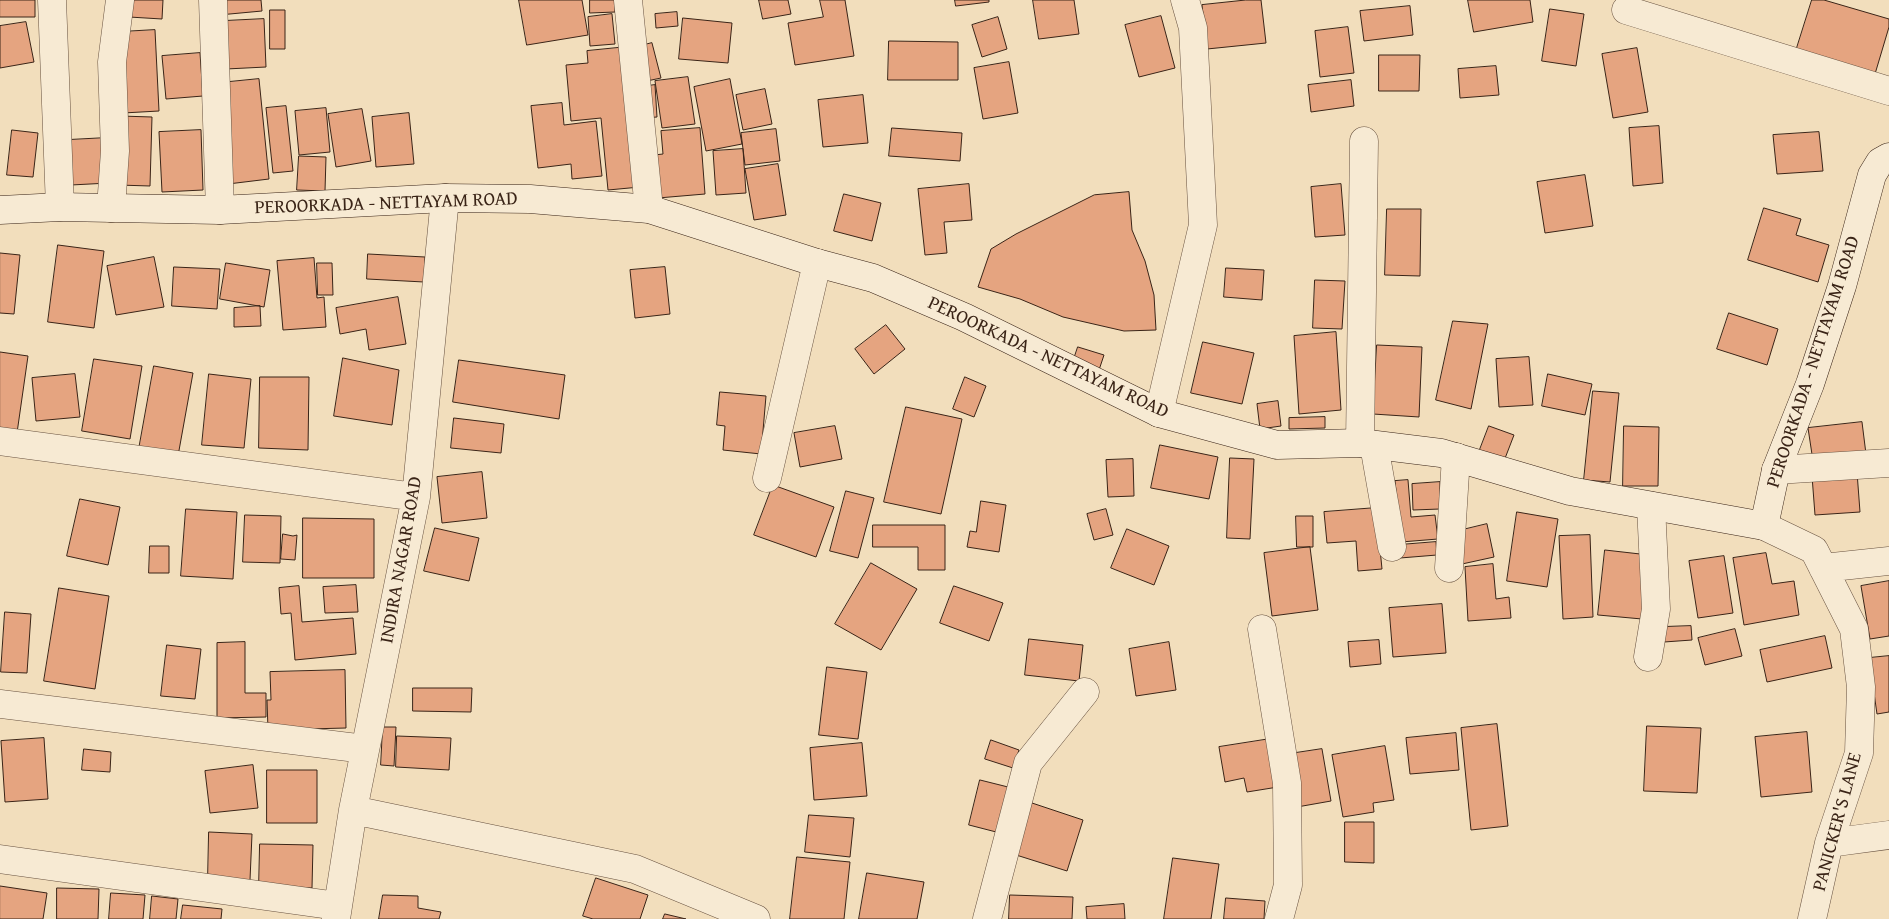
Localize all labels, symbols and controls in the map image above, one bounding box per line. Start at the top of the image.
street label: PEROORKADA - NETTAYAM ROAD [254,188,518,220]
street label: PEROORKADA - NETTAYAM ROAD [1762,233,1866,491]
street label: PEROORKADA - NETTAYAM ROAD [924,292,1172,424]
street label: INDIRA NAGAR ROAD [376,475,428,645]
street label: PANICKER'S LANE [1809,750,1867,894]

